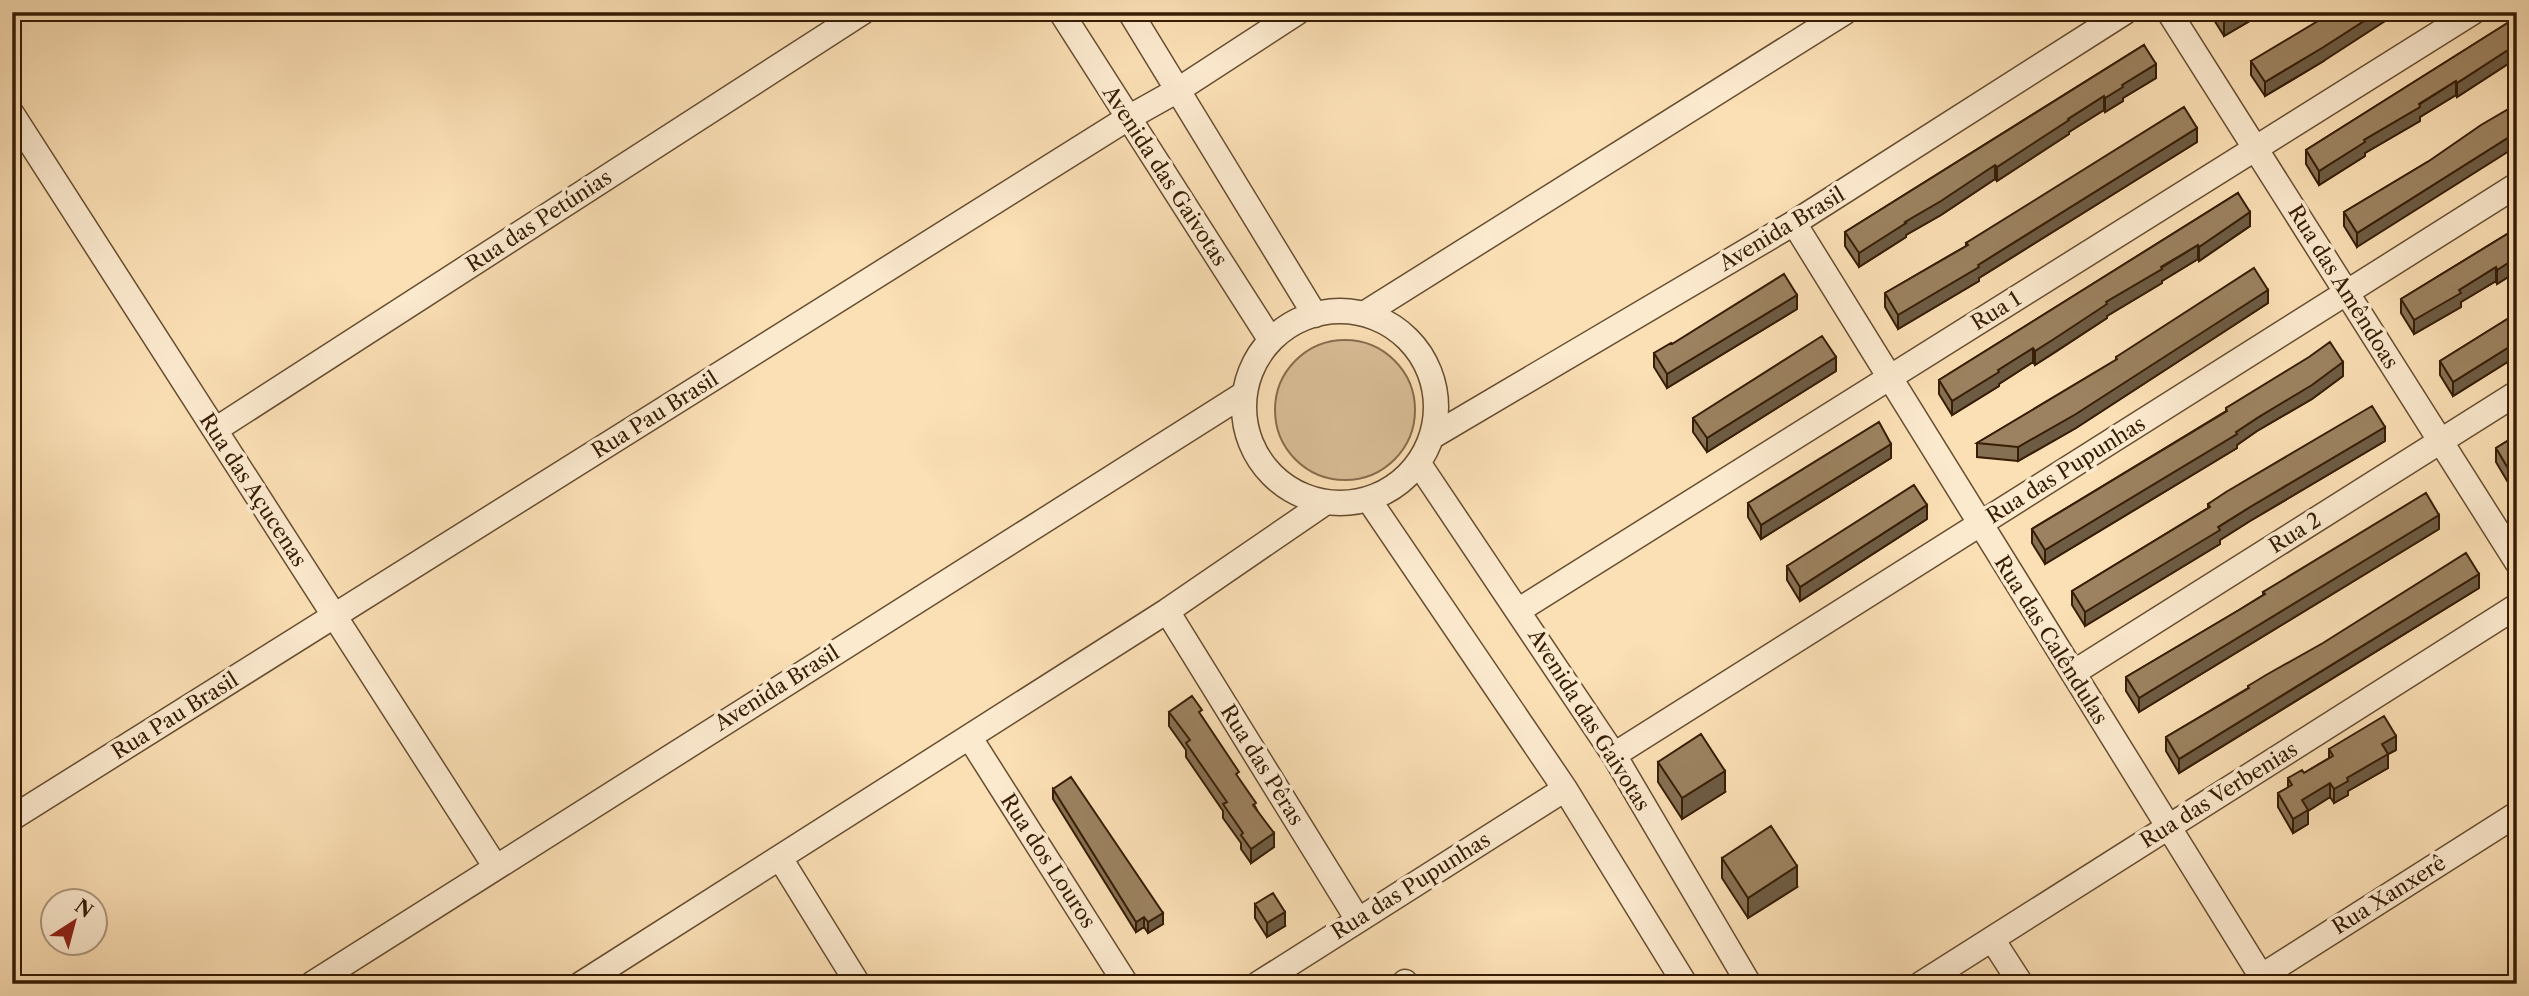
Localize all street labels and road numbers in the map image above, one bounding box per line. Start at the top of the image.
street label: Avenida das Gaivotas [1097,80,1233,270]
street label: Rua das Petúnias [461,164,616,277]
street label: Avenida Brasil [1714,181,1849,276]
street label: Rua das Amêndoas [2283,200,2404,373]
street label: Rua 1 [1966,286,2025,335]
street label: Rua Pau Brasil [587,366,722,463]
street label: Rua das Açucenas [194,408,312,571]
street label: Rua das Pupunhas [1982,411,2150,529]
street label: Rua 2 [2264,507,2325,558]
street label: Rua das Calêndulas [1989,551,2113,729]
street label: Avenida das Gaivotas [1523,623,1656,815]
street label: Avenida Brasil [709,639,843,736]
street label: Rua Pau Brasil [107,667,242,764]
street label: Rua das Pêras [1215,700,1309,830]
street label: Rua das Verbenias [2136,736,2302,853]
street label: Rua dos Louros [996,789,1101,933]
street label: Rua das Pupunhas [1327,827,1495,945]
street label: Rua Xanxerê [2327,850,2450,939]

